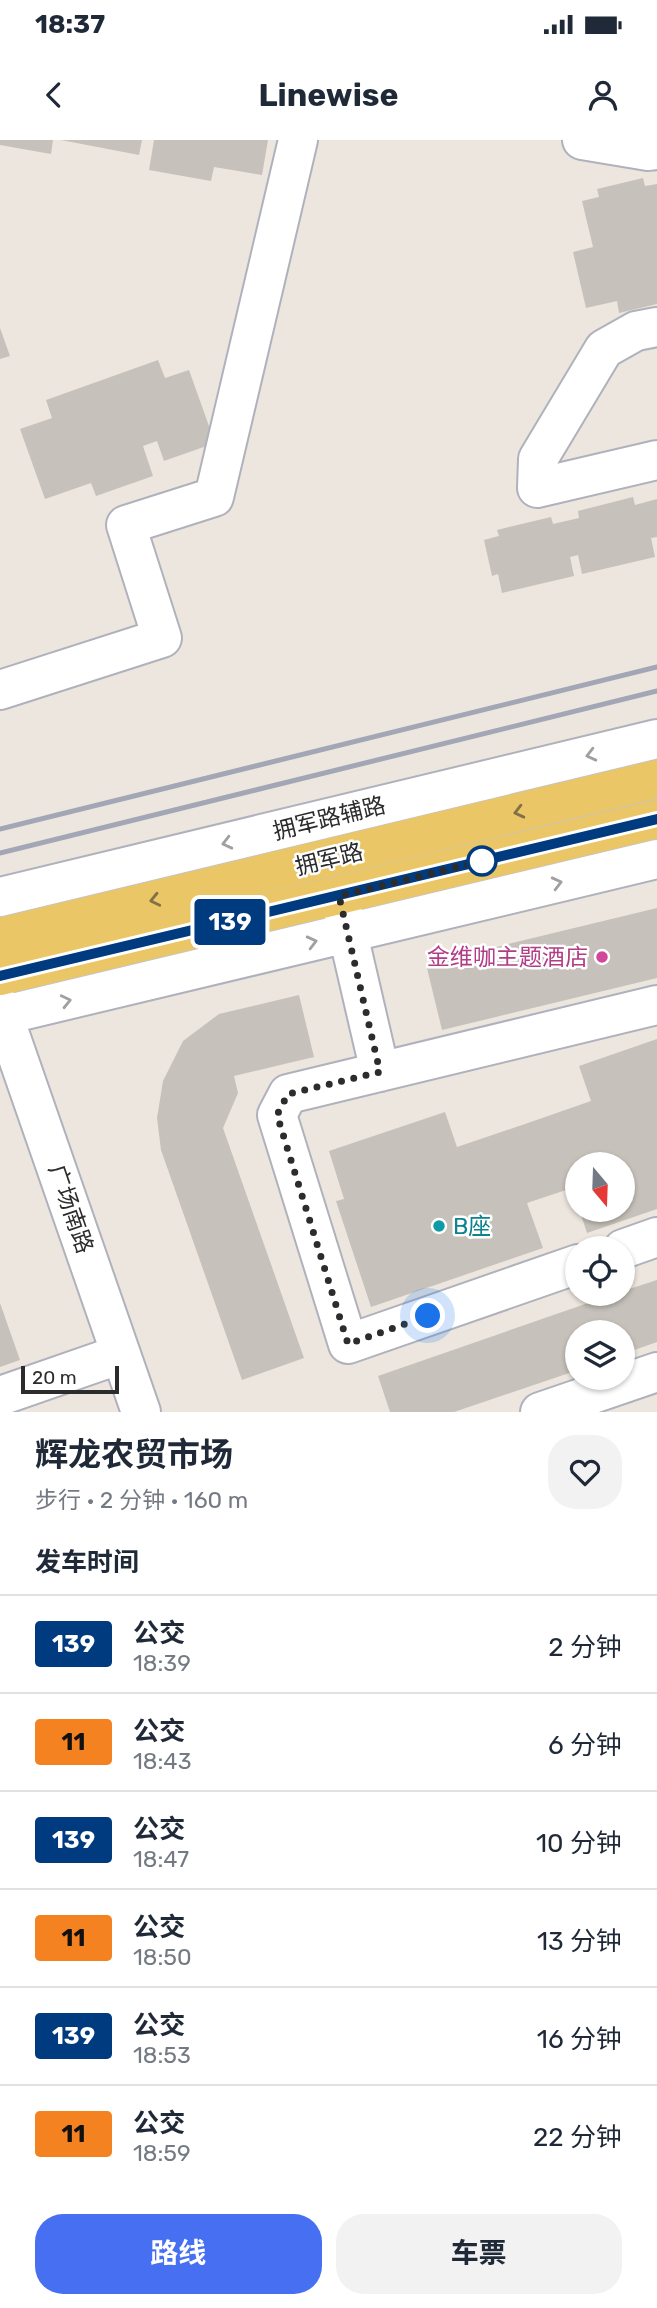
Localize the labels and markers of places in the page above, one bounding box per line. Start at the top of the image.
unlabelled marker [467,846,497,876]
place label: 金维咖主题酒店 [427,943,588,971]
marker: 金维咖主题酒店 [594,949,610,965]
place label: B座 [453,1212,491,1240]
marker: B座 [431,1218,447,1234]

